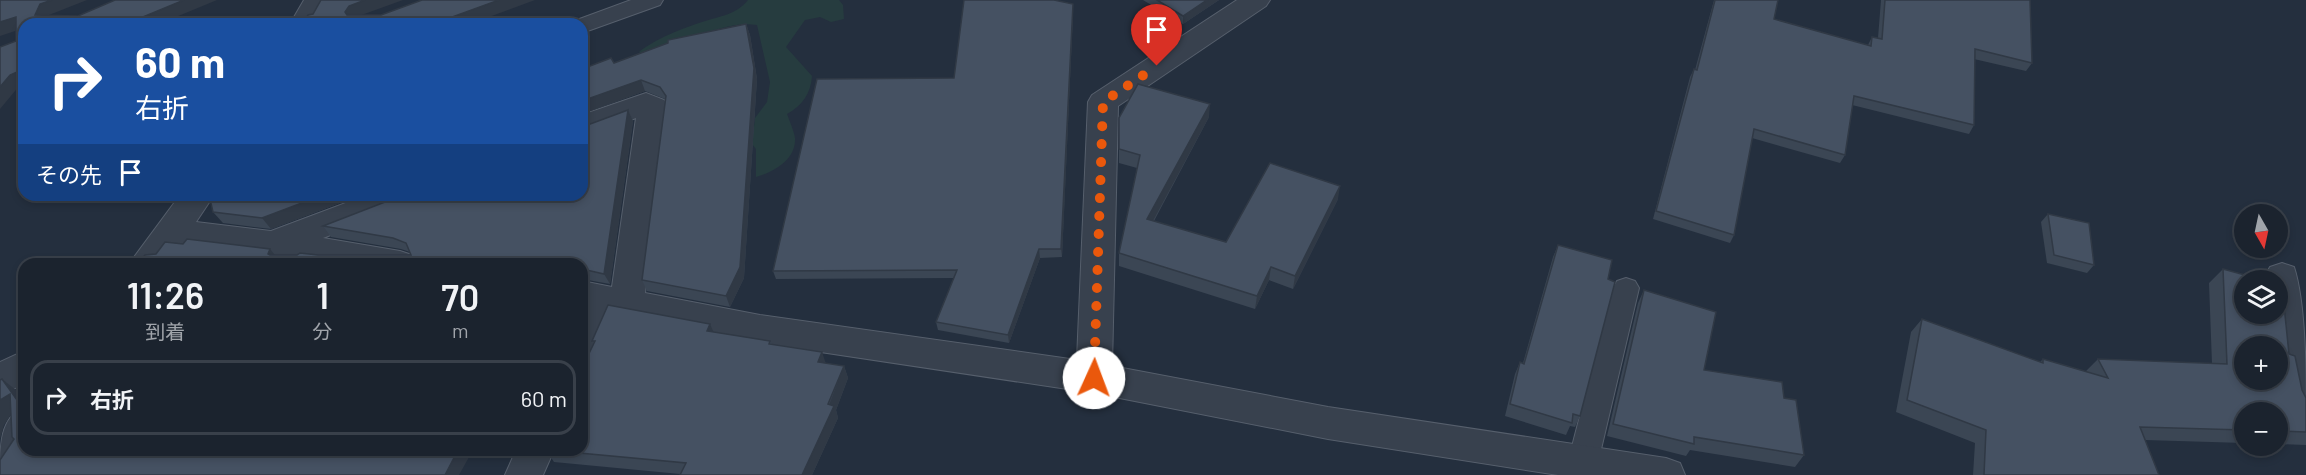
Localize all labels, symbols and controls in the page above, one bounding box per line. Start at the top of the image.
pin [1131,4,1182,66]
icon: arrive [1140,13,1173,46]
text: 60 m [135,36,225,86]
icon: right [36,42,114,120]
text: 右折 [135,91,189,123]
icon: arrive [114,156,147,189]
text: その先 [36,161,102,187]
north arrow [2234,204,2288,258]
map controls [2234,204,2288,456]
button: layers [2234,270,2288,324]
text: 11:26 [127,273,204,316]
text: 1 [316,273,329,316]
text: 70 [441,275,479,318]
text: m [452,318,469,342]
text: 到着 [145,319,185,343]
text: 分 [313,319,333,343]
button: + [2234,336,2288,390]
position arrow [1062,346,1126,410]
icon: right [39,381,72,414]
text: 60 m [521,385,567,411]
text: 右折 [90,386,134,412]
button: − [2234,402,2288,456]

